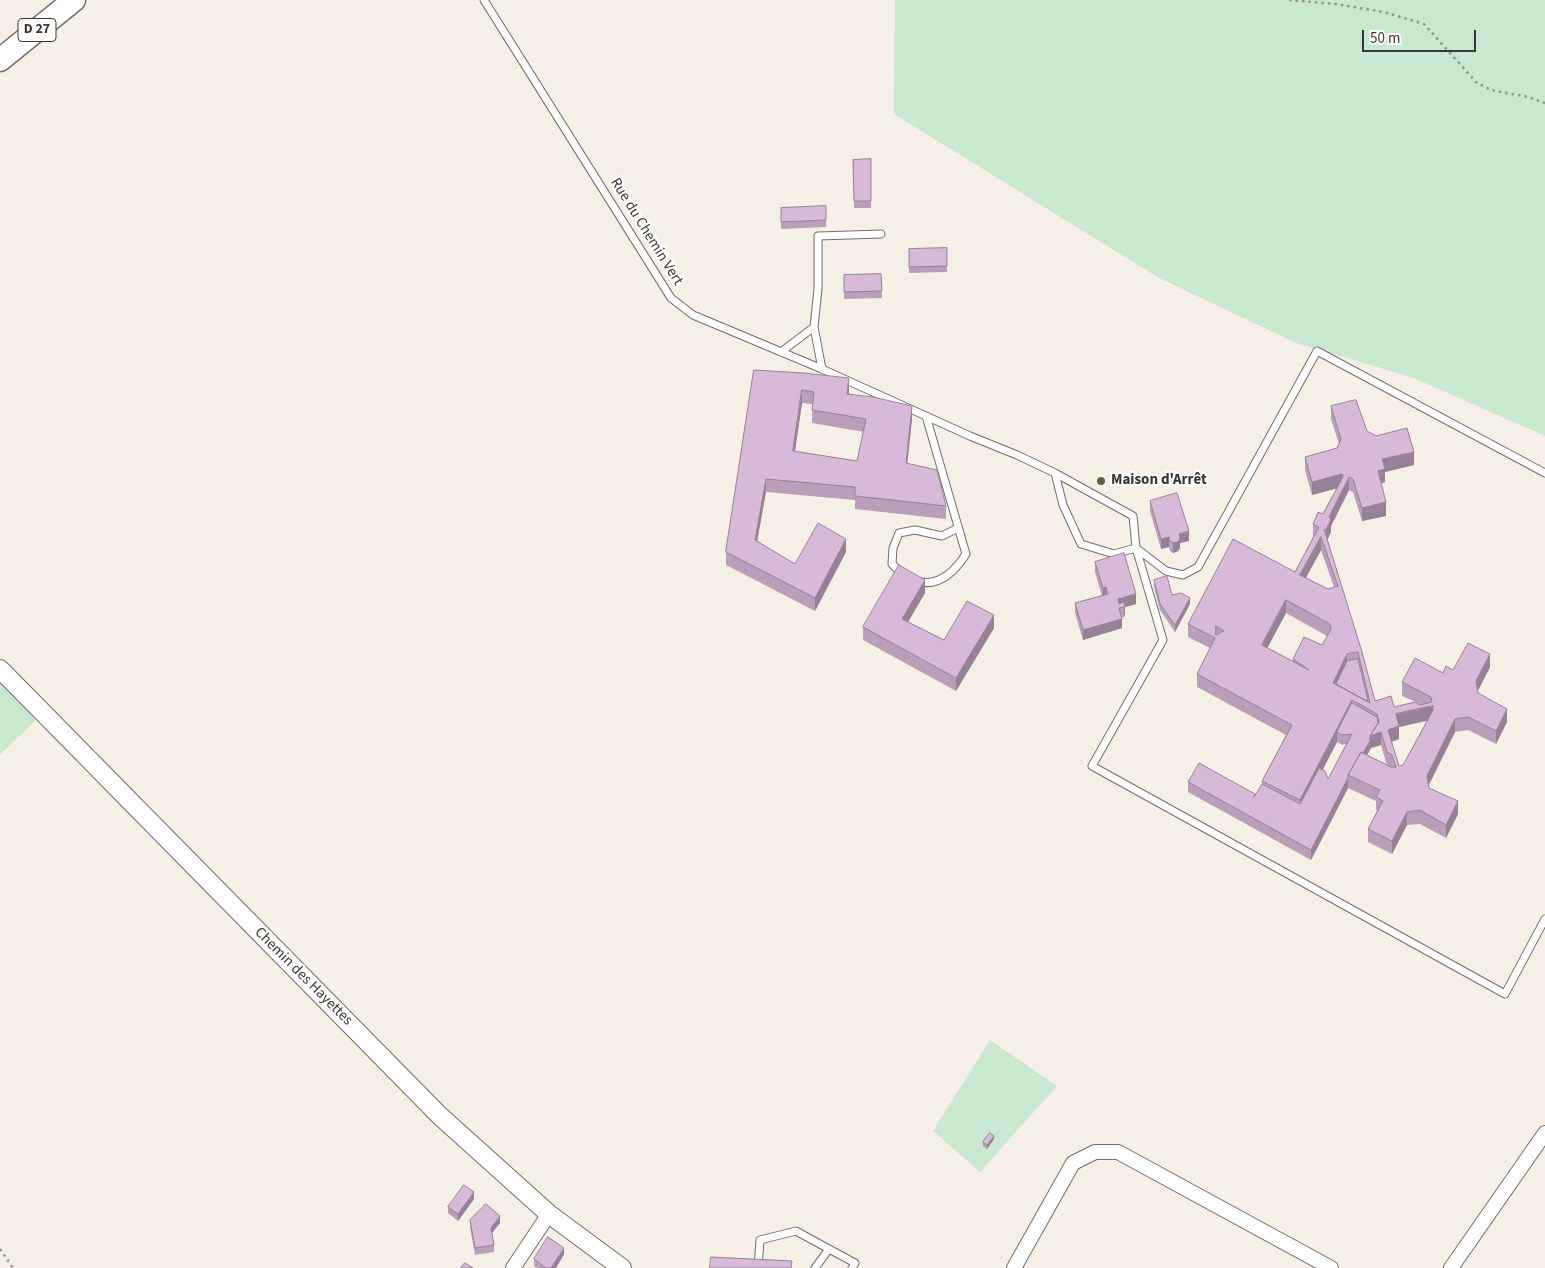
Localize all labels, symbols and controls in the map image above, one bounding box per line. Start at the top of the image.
road number: D 27 [18,18,56,42]
scale bar [1365,20,1479,52]
text: 50 m [1370,28,1400,49]
street label: Rue du Chemin Vert [606,175,686,289]
place label: Maison d'Arrêt [1111,472,1207,490]
marker: Maison d'Arrêt [1095,475,1107,487]
street label: Chemin des Hayettes [250,924,356,1030]

